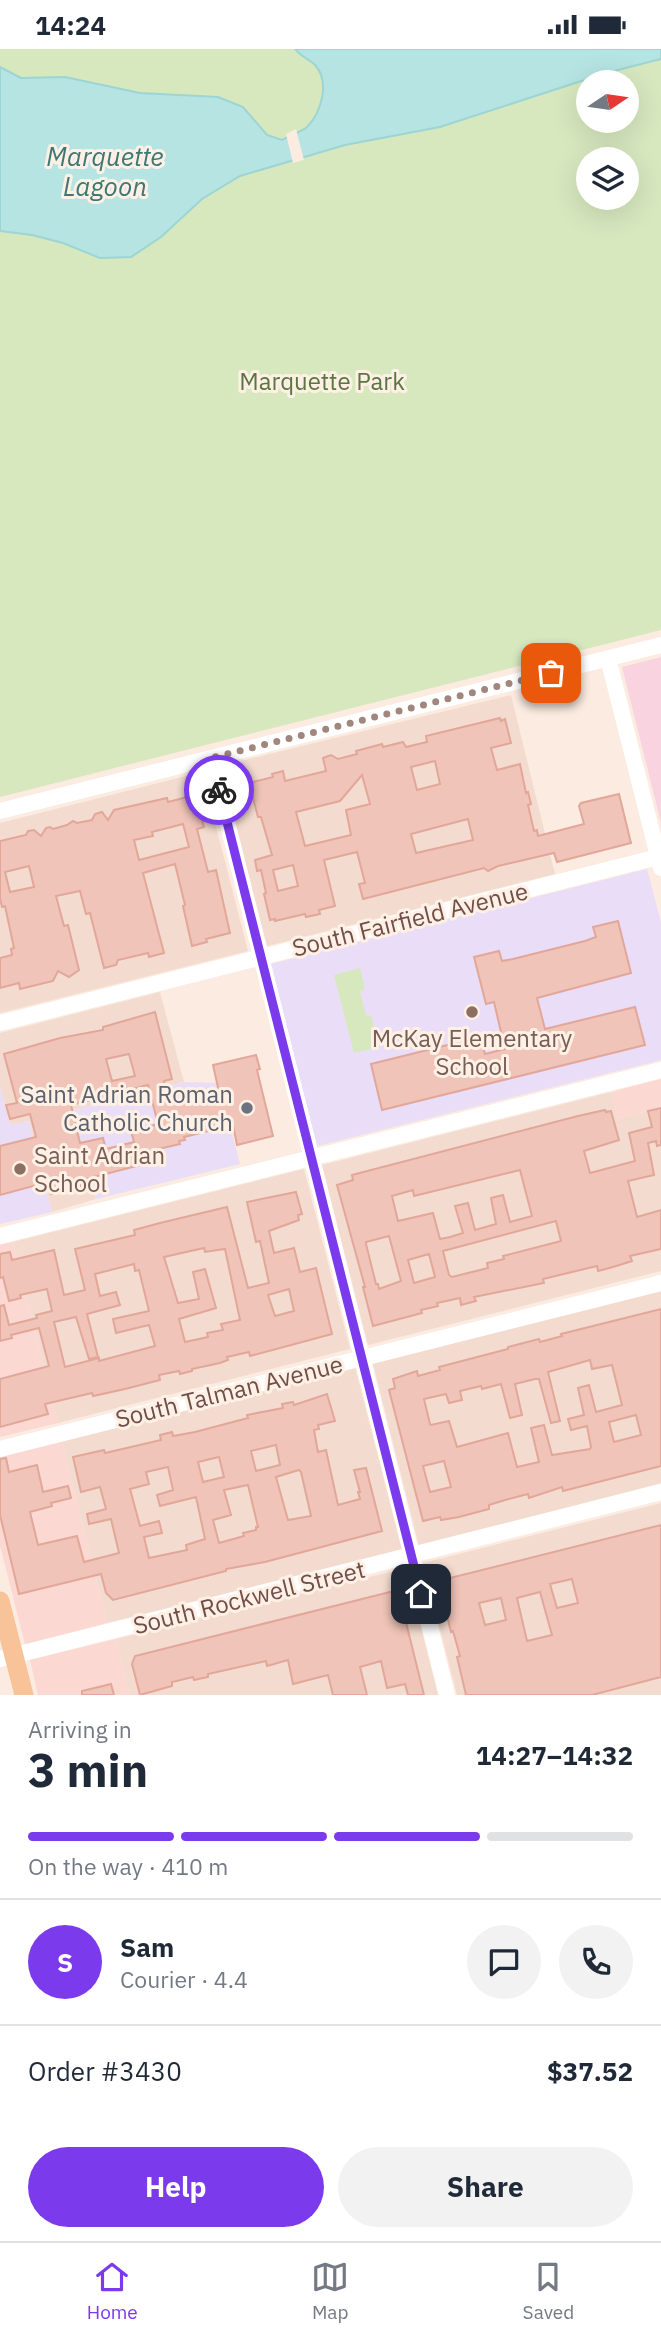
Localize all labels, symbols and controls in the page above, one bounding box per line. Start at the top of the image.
text: 14:24 [35,8,106,42]
north arrow [576,70,639,133]
map controls [576,70,639,210]
water label: Marquette Lagoon [46,139,164,203]
button: layers [576,147,639,210]
park label: Marquette Park [239,365,405,397]
pin [521,643,581,703]
icon: bag [532,654,570,692]
courier [184,755,254,825]
icon: bike [200,771,238,809]
street label: South Fairfield Avenue [289,874,531,964]
marker: McKay Elementary School [464,1004,480,1020]
place label: McKay Elementary School [372,1022,572,1082]
place label: Saint Adrian Roman Catholic Church [20,1078,233,1138]
marker: Saint Adrian Roman Catholic Church [239,1100,255,1116]
place label: Saint Adrian School [34,1139,165,1199]
marker: Saint Adrian School [12,1161,28,1177]
street label: South Talman Avenue [112,1347,346,1435]
street label: South Rockwell Street [130,1553,368,1641]
pin [391,1564,451,1624]
icon: home [402,1575,440,1613]
text: Arriving in [28,1714,132,1744]
text: 14:27–14:32 [476,1738,633,1772]
text: 3 min [28,1740,148,1800]
text: On the way · 410 m [28,1851,228,1881]
button: chat [467,1925,541,1999]
button: phone [559,1925,633,1999]
text: Sam [120,1930,174,1964]
text: S [57,1945,73,1979]
text: Courier · 4.4 [120,1964,248,1994]
text: Order #3430 [28,2054,182,2088]
text: $37.52 [547,2054,633,2088]
button: Help [28,2147,324,2227]
button: Share [338,2147,633,2227]
tab: Home [87,2258,138,2324]
tab: Map [311,2258,349,2324]
tab: Saved [523,2258,574,2324]

